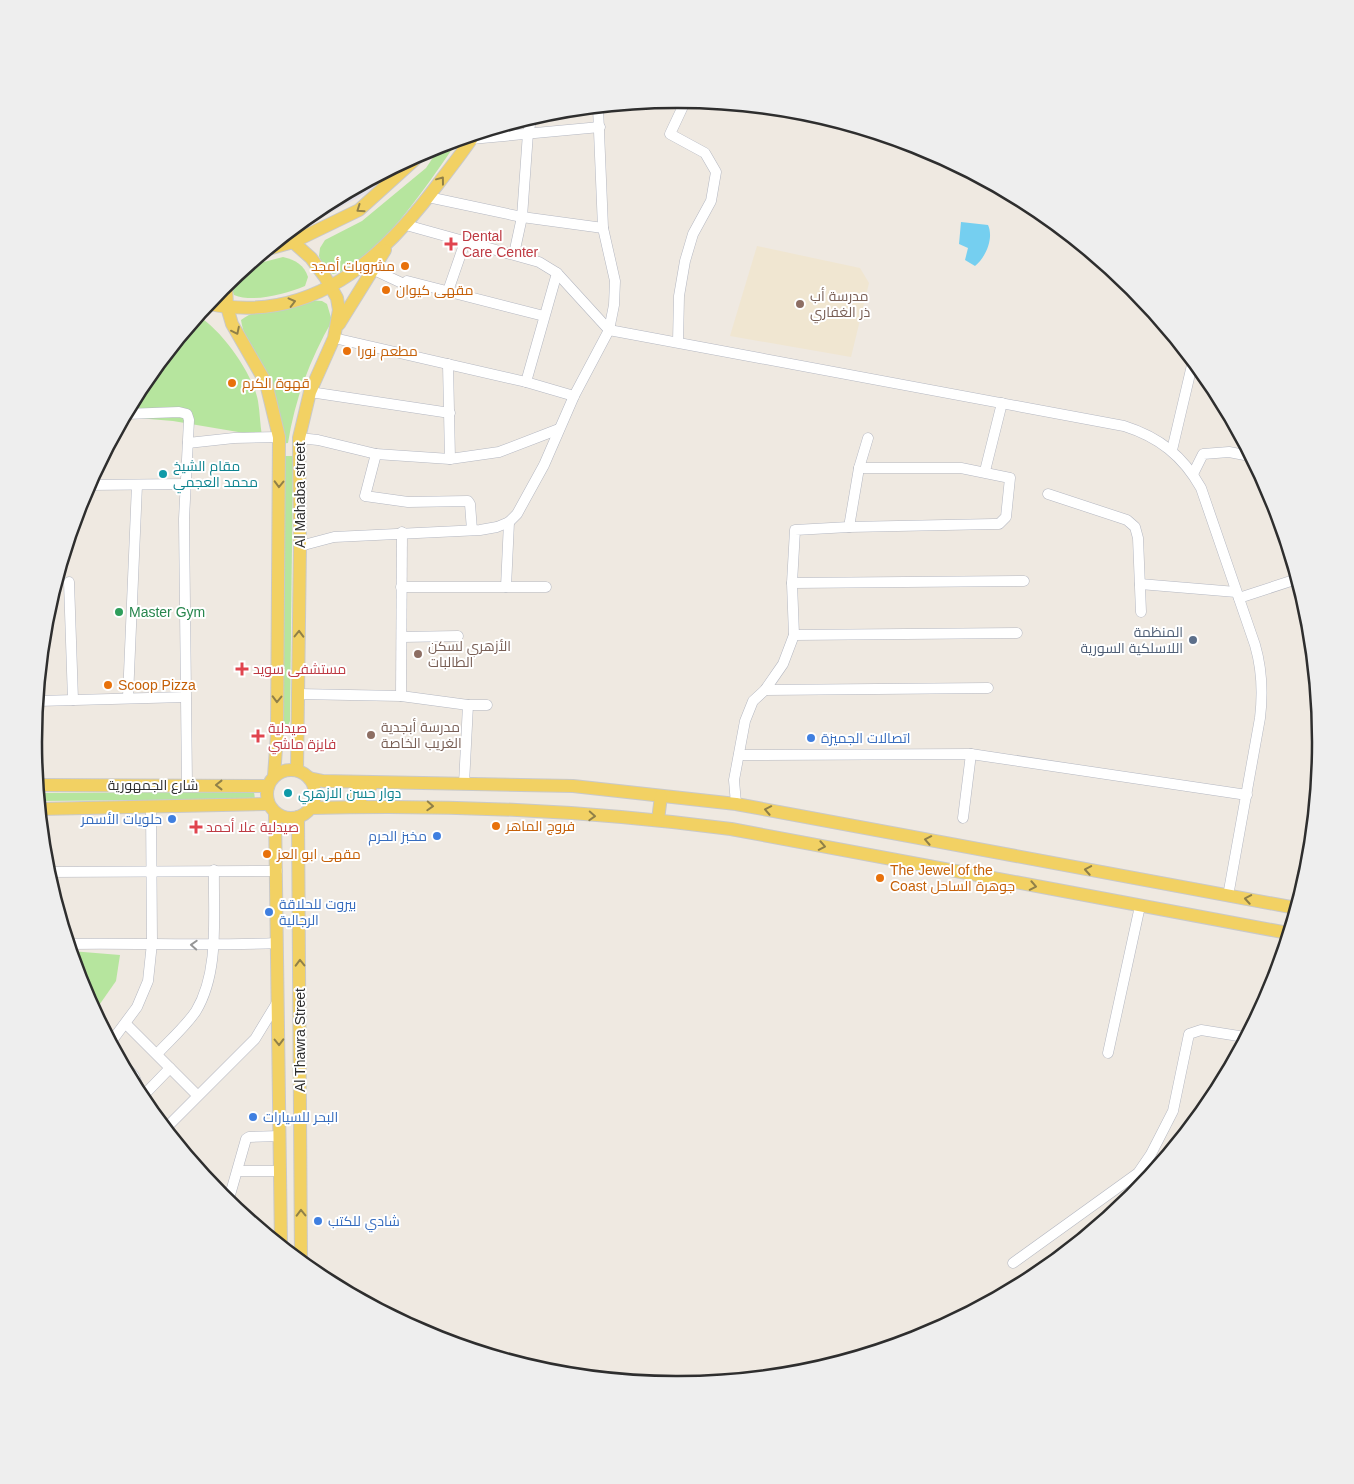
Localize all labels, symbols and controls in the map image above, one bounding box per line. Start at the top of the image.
one-way arrow [434,177,444,186]
one-way arrow [356,203,366,212]
place label: Dental Care Center [462,228,539,260]
marker: Dental Care Center [444,237,458,251]
place label: مشروبات أمجد [311,257,395,274]
marker: مشروبات أمجد [399,260,411,272]
place label: مقهى كيوان [396,282,474,298]
marker: مقهى كيوان [380,284,392,296]
place label: مدرسة أب ذر الغفاري [810,287,870,324]
one-way arrow [287,297,296,308]
marker: مدرسة أب ذر الغفاري [794,298,806,310]
one-way arrow [230,326,240,335]
place label: مطعم نورا [357,343,418,361]
marker: مطعم نورا [341,345,353,357]
place label: قهوة الكرم [242,375,310,393]
marker: قهوة الكرم [226,377,238,389]
street label: Al Mahaba street [292,442,308,548]
place label: مقام الشيخ محمد العجمي [173,458,258,494]
marker: مقام الشيخ محمد العجمي [157,468,169,480]
one-way arrow [274,480,284,488]
place label: Master Gym [129,604,205,620]
marker: Master Gym [113,606,125,618]
place label: المنظمة اللاسلكية السورية [1080,624,1183,656]
one-way arrow [294,630,304,638]
marker: المنظمة اللاسلكية السورية [1187,634,1199,646]
place label: الأزهري لسكن الطالبات [428,638,511,670]
marker: الأزهري لسكن الطالبات [412,648,424,660]
place label: مستشفى سويد [253,661,346,677]
marker: مستشفى سويد [235,662,249,676]
place label: Scoop Pizza [118,677,196,693]
marker: Scoop Pizza [102,679,114,691]
one-way arrow [272,696,282,703]
place label: مدرسة أبجدية الغريب الخاصة [381,718,462,751]
place label: صيدلية فايزة ماشي [268,720,336,755]
marker: مدرسة أبجدية الغريب الخاصة [365,729,377,741]
marker: صيدلية فايزة ماشي [252,730,264,742]
place label: اتصالات الجميزة [821,730,911,746]
marker: اتصالات الجميزة [805,732,817,744]
street label: شارع الجمهورية [108,777,198,794]
one-way arrow [215,780,222,790]
place label: دوار حسن الازهري [298,785,401,805]
marker: دوار حسن الازهري [282,787,294,799]
one-way arrow [426,801,434,811]
one-way arrow [764,805,773,816]
one-way arrow [588,810,596,821]
place label: حلويات الأسمر [80,811,162,827]
marker: حلويات الأسمر [166,813,178,825]
place label: صيدلية علا أحمد [206,818,299,835]
place label: فروج الماهر [505,818,575,835]
marker: فروج الماهر [490,820,502,832]
marker: صيدلية علا أحمد [190,821,202,833]
place label: مخبز الحرم [368,828,427,846]
marker: مخبز الحرم [431,830,443,842]
one-way arrow [924,835,932,846]
one-way arrow [818,841,826,851]
place label: مقهى ابو العز [276,846,361,862]
marker: مقهى ابو العز [261,848,273,860]
place label: The Jewel of the Coast جوهرة الساحل [890,862,1015,894]
one-way arrow [1083,865,1092,875]
marker: The Jewel of the Coast جوهرة الساحل [874,872,886,884]
one-way arrow [1029,880,1038,890]
one-way arrow [1243,895,1252,905]
place label: بيروت للحلاقة الرجالية [279,896,356,928]
marker: بيروت للحلاقة الرجالية [263,906,275,918]
one-way arrow [190,940,198,951]
one-way arrow [295,959,305,966]
street label: Al Thawra Street [292,988,308,1092]
one-way arrow [274,1038,284,1046]
place label: البحر للسيارات [263,1109,338,1125]
marker: البحر للسيارات [247,1111,259,1123]
one-way arrow [296,1209,306,1216]
place label: شادي للكتب [328,1213,400,1233]
marker: شادي للكتب [312,1215,324,1227]

